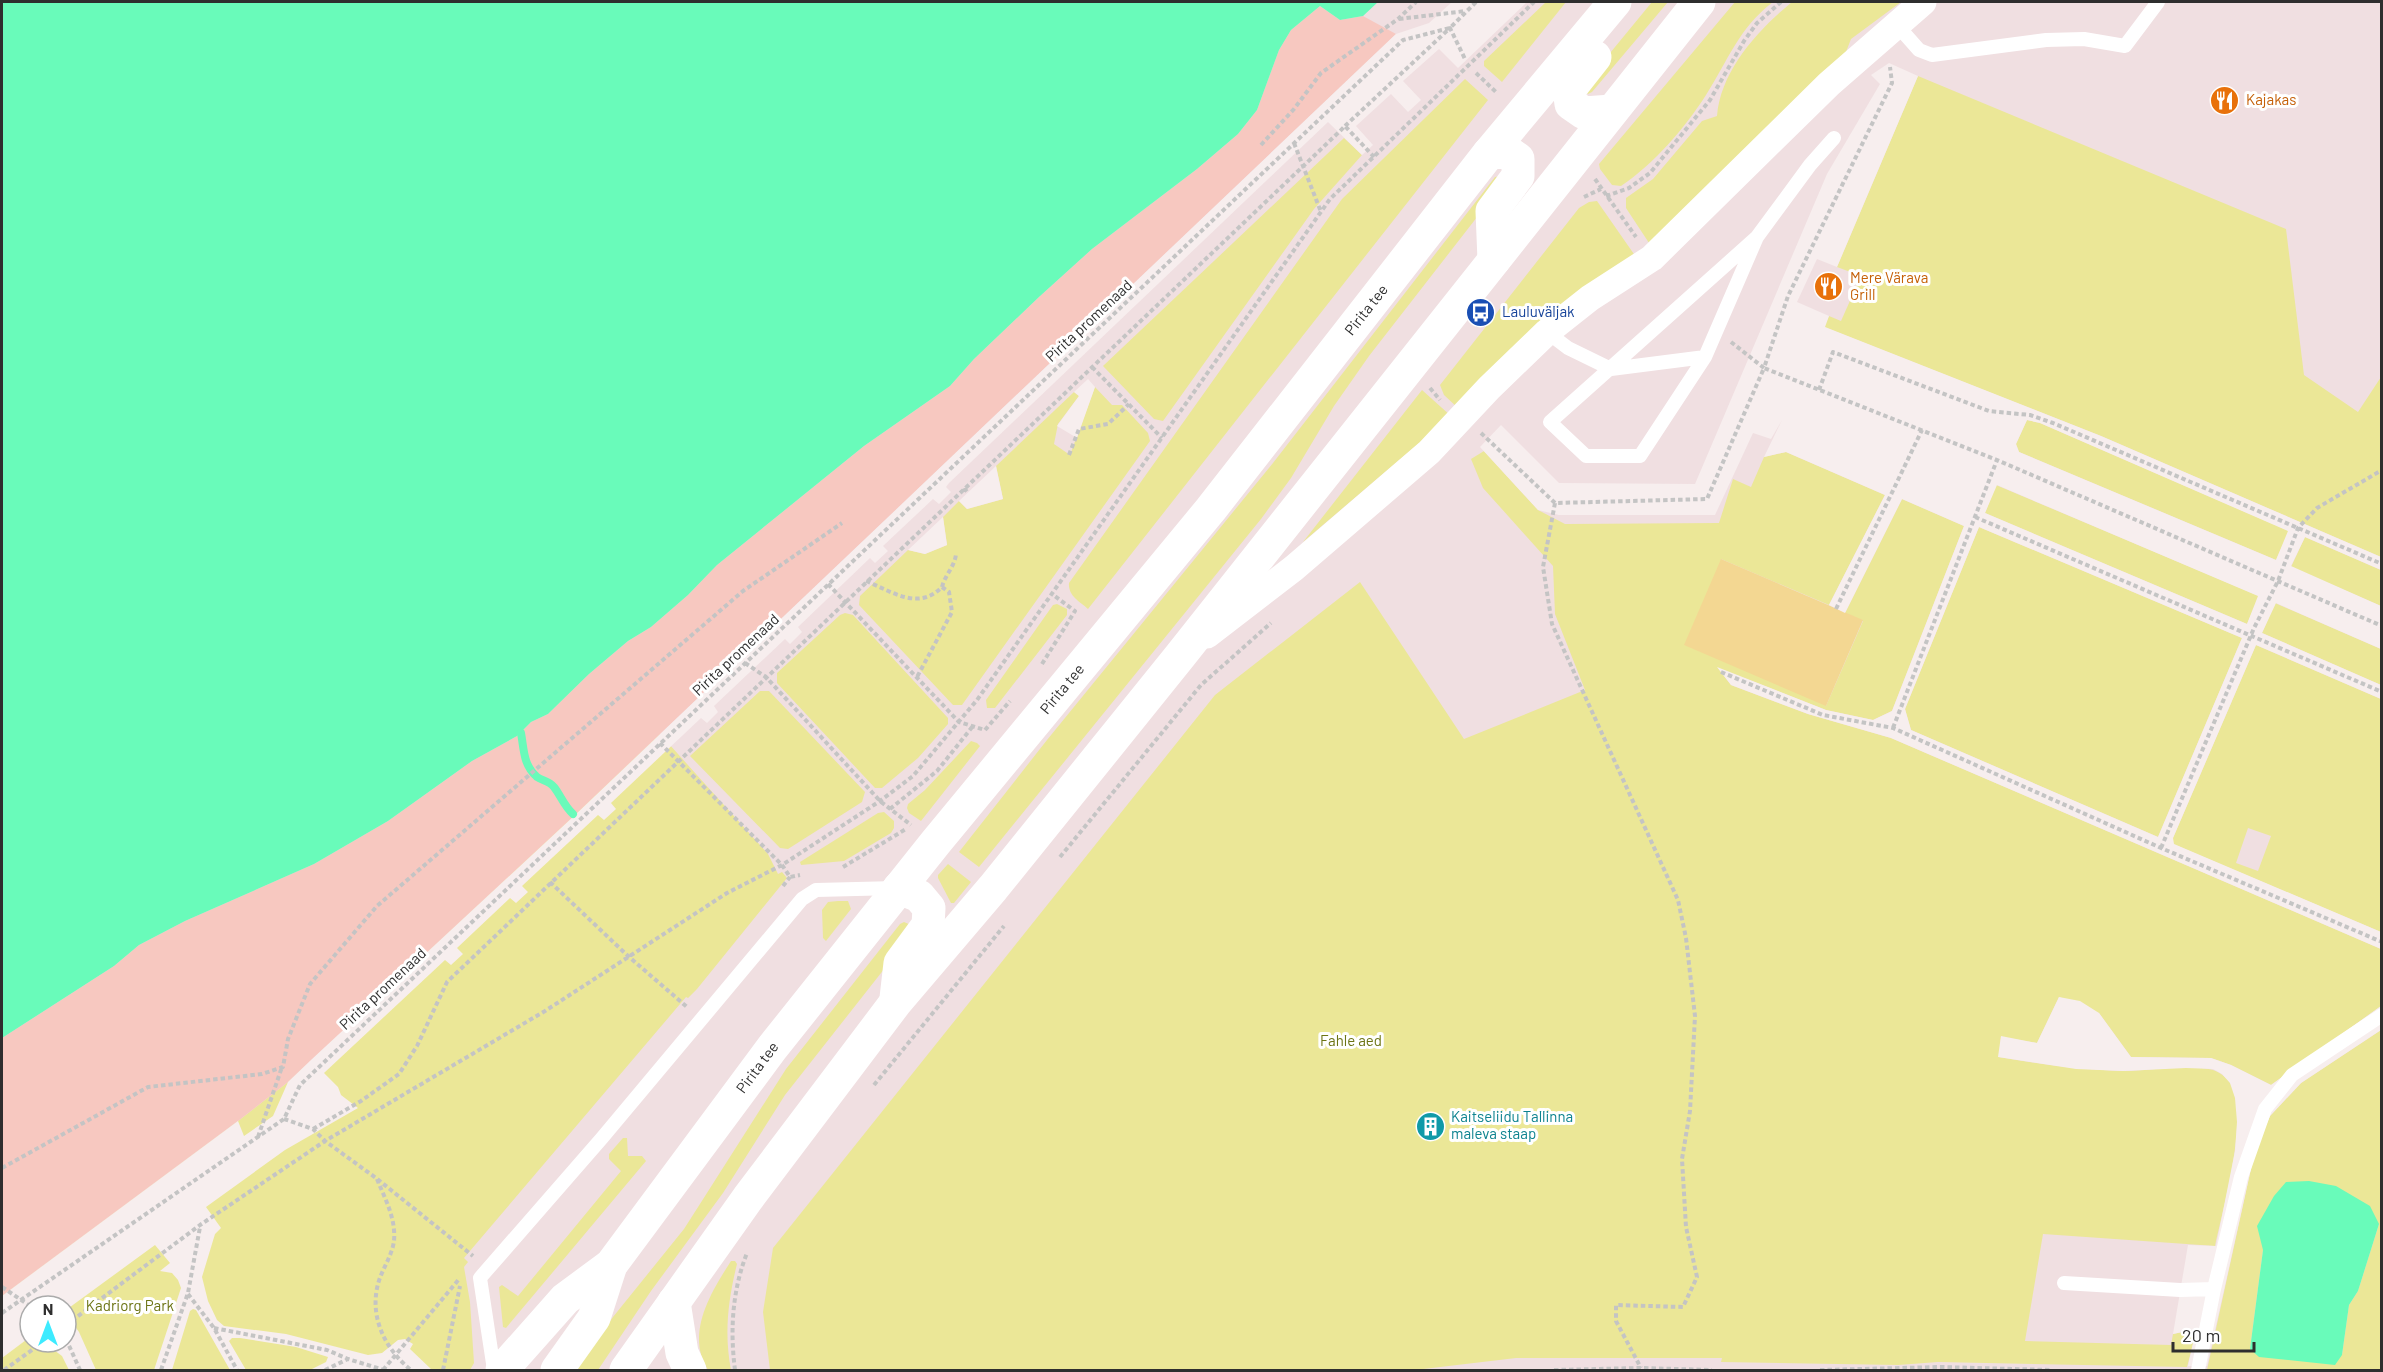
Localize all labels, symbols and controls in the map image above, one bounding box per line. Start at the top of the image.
restaurant icon: Kajakas [2209,84,2241,116]
place label: Kajakas [2246,90,2296,108]
place label: Mere Värava Grill [1850,268,1929,303]
restaurant icon: Mere Värava Grill [1813,271,1845,303]
street label: Pirita promenaad [1041,276,1135,365]
street label: Pirita tee [1340,280,1391,338]
bus stop icon: Lauluväljak [1465,296,1497,328]
place label: Lauluväljak [1502,302,1575,320]
street label: Pirita promenaad [688,610,782,699]
street label: Pirita tee [1036,660,1087,717]
street label: Pirita promenaad [335,944,429,1033]
park label: Fahle aed [1320,1031,1382,1049]
street label: Pirita tee [732,1038,782,1096]
place label: Kaitseliidu Tallinna maleva staap [1451,1107,1573,1142]
building icon: Kaitseliidu Tallinna maleva staap [1414,1110,1446,1142]
north arrow [18,1294,78,1354]
park label: Kadriorg Park [86,1296,175,1314]
text: N [43,1299,53,1318]
scale bar [2173,1315,2254,1353]
text: 20 m [2182,1324,2220,1346]

